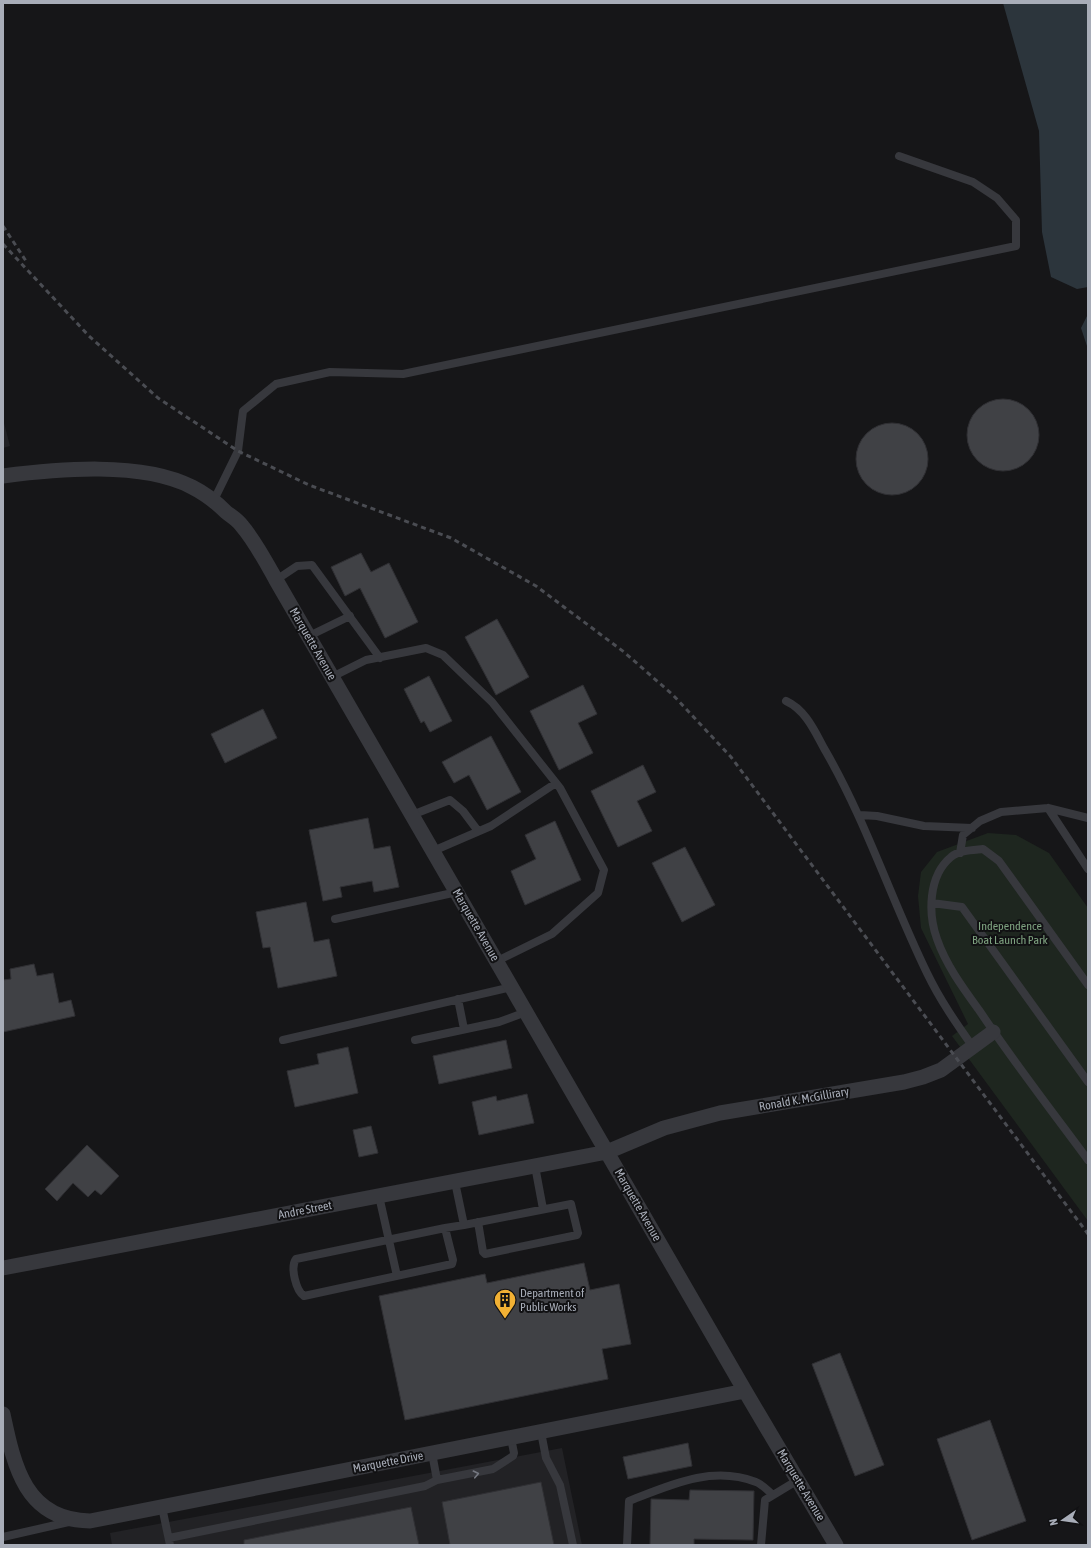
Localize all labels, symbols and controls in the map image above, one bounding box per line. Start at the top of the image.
street label: Marquette Avenue [287,605,339,683]
street label: Marquette Avenue [450,886,502,964]
park label: Independence Boat Launch Park [972,919,1049,947]
street label: Ronald K. McGillirary [758,1084,850,1114]
street label: Marquette Avenue [612,1166,664,1244]
street label: Andre Street [277,1198,334,1222]
place label: Department of Public Works [520,1286,585,1314]
building icon: Department of Public Works [492,1287,518,1320]
street label: Marquette Avenue [774,1447,828,1523]
street label: Marquette Drive [352,1448,424,1476]
one-way arrow [472,1470,479,1478]
north arrow [1043,1500,1083,1540]
text: N [1047,1518,1060,1527]

